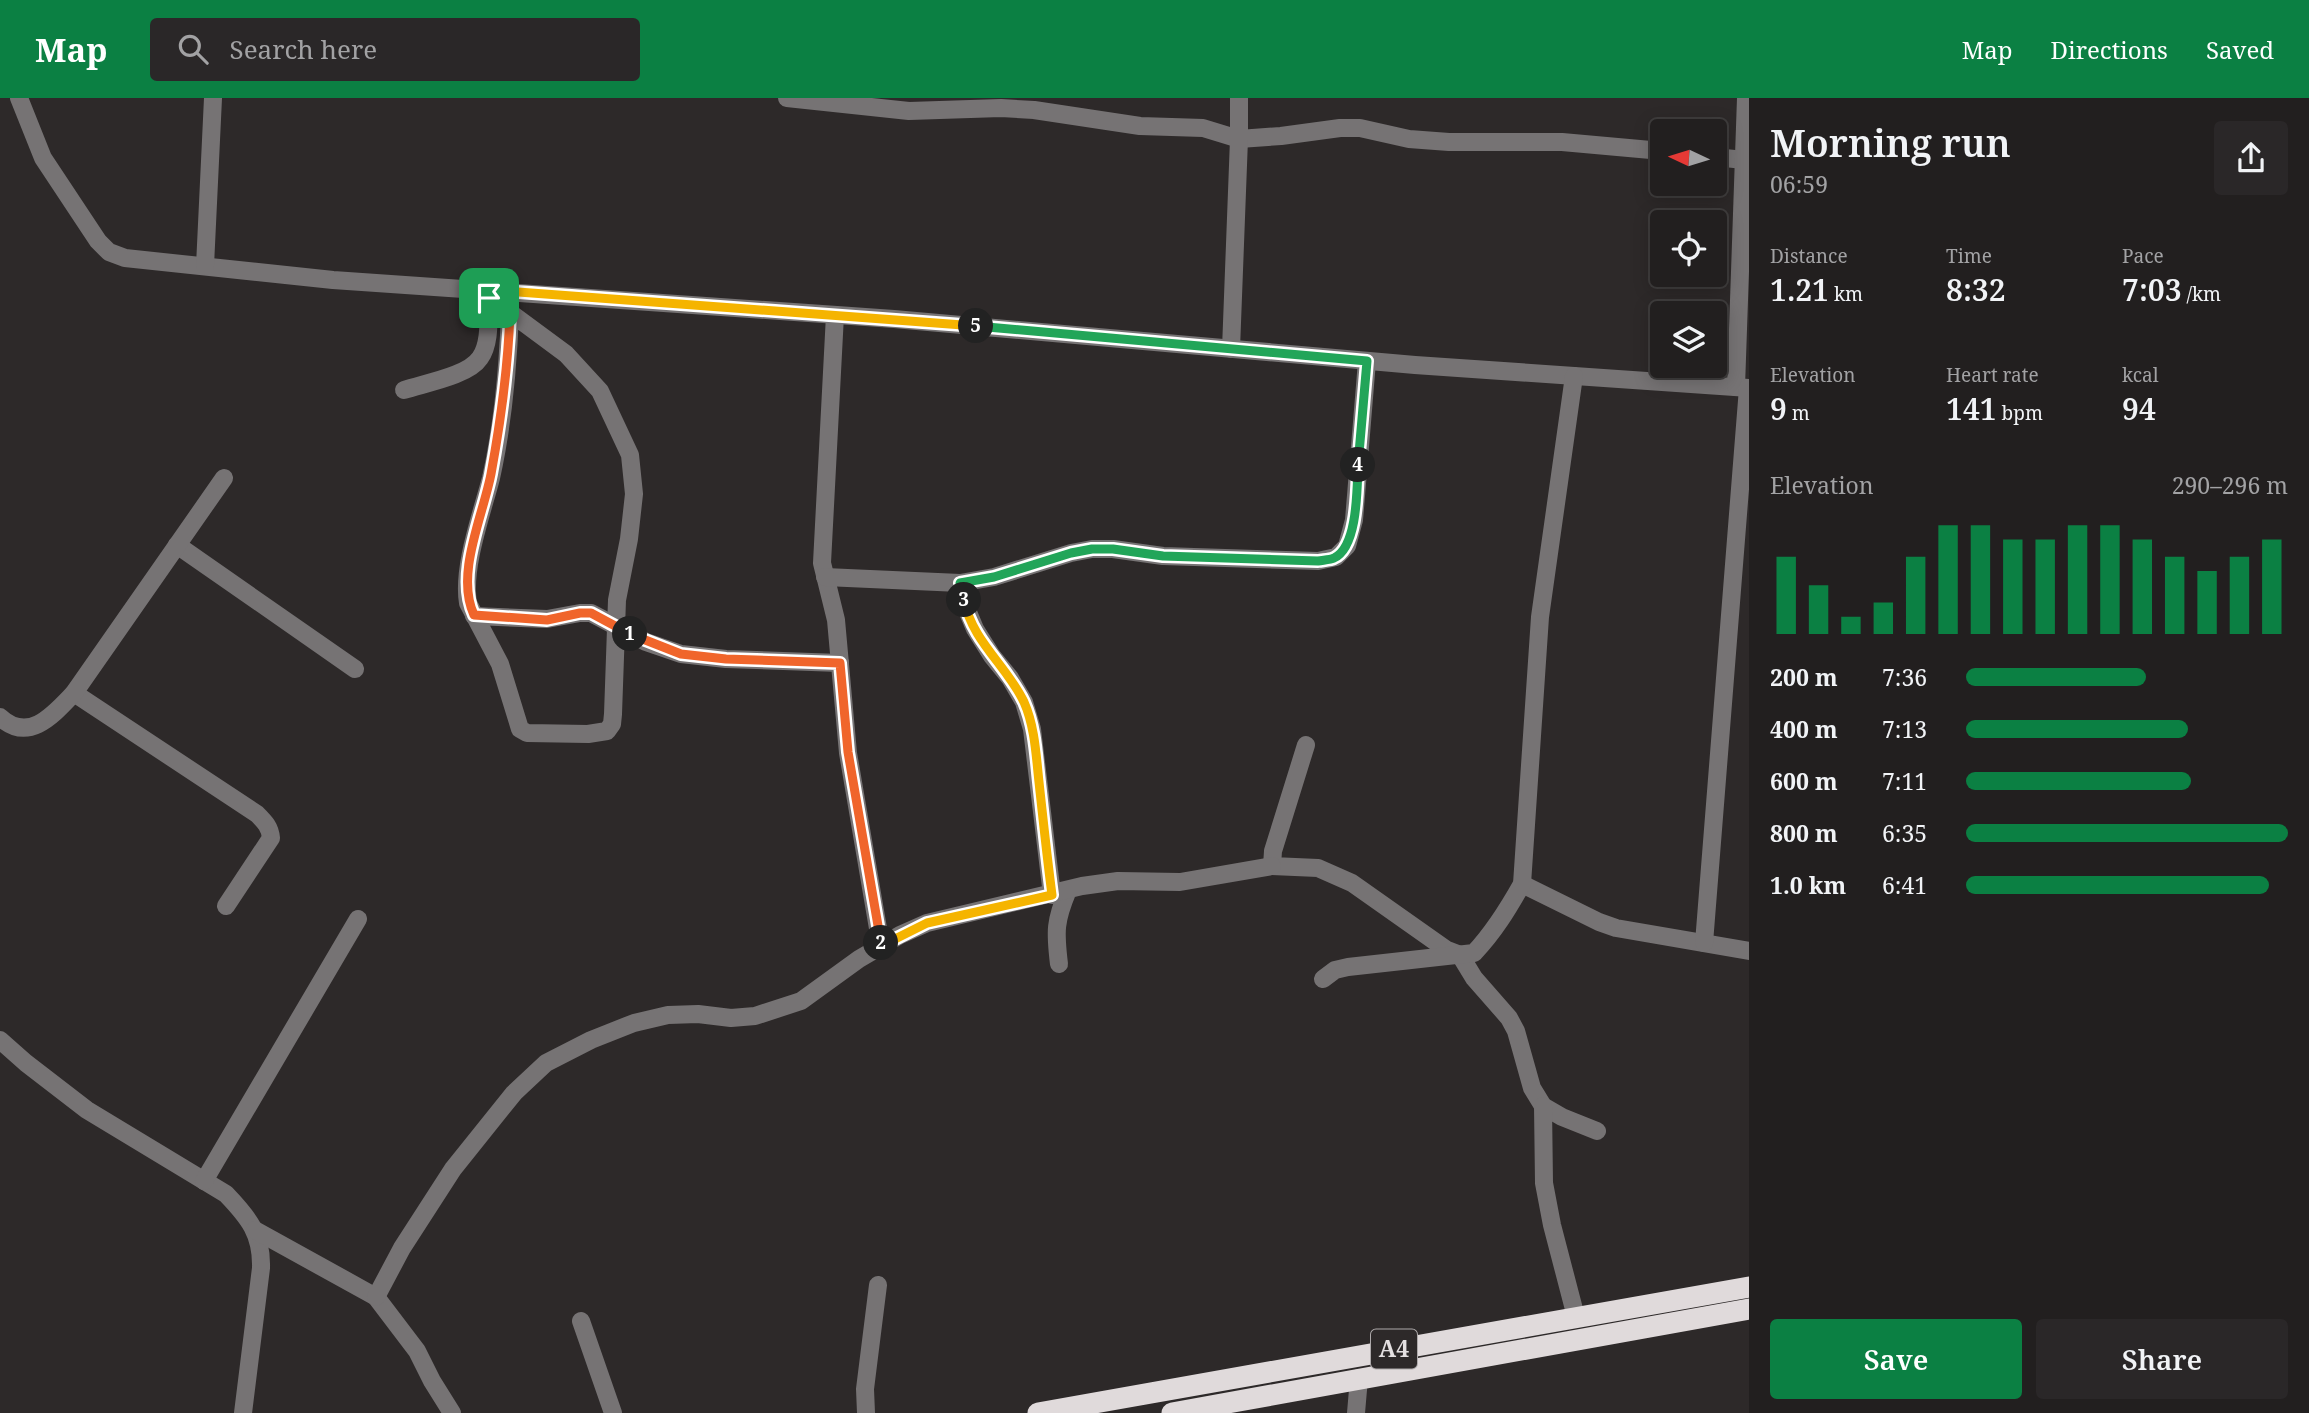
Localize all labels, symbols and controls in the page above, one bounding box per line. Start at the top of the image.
search box [150,18,640,81]
text: Map [35,27,108,72]
icon: search [174,30,212,68]
text: Search here [230,31,377,67]
text: Map [1962,33,2013,66]
text: Directions [2051,33,2168,66]
text: Saved [2206,33,2274,66]
text: Morning run [1770,116,2011,168]
north arrow [1650,119,1727,196]
map controls [1650,119,1727,378]
button: share [2214,121,2288,195]
text: 06:59 [1770,168,1828,200]
button: locate [1650,210,1727,287]
text: Distance [1770,243,1848,269]
text: Time [1946,243,1992,269]
text: Pace [2122,243,2164,269]
pin [459,268,519,328]
text: 1.21 [1770,269,1829,310]
text: 8:32 [1946,269,2006,310]
text: 7:03 [2122,269,2182,310]
icon: arrive [470,279,508,317]
text: km [1829,281,1863,307]
text: /km [2182,281,2221,307]
button: layers [1650,301,1727,378]
pin: 5 [958,308,993,344]
text: 5 [970,312,981,338]
text: Elevation [1770,362,1856,388]
text: Heart rate [1946,362,2039,388]
text: kcal [2122,362,2159,388]
text: 9 [1770,388,1787,429]
text: 141 [1946,388,1997,429]
text: 94 [2122,388,2156,429]
text: m [1787,400,1810,426]
text: bpm [1997,400,2043,426]
pin: 4 [1340,448,1376,482]
text: 4 [1352,451,1363,477]
text: Elevation [1770,469,1874,501]
text: 290–296 m [2172,469,2288,501]
pin: 3 [946,582,982,618]
text: 3 [958,586,969,612]
pin: 1 [612,616,648,652]
text: 1 [624,620,635,646]
text: 200 m [1770,661,1838,693]
text: 7:36 [1882,661,1927,693]
text: 400 m [1770,713,1838,745]
text: 7:13 [1882,713,1927,745]
text: 600 m [1770,765,1838,797]
text: 7:11 [1882,765,1927,797]
text: 800 m [1770,817,1838,849]
text: 6:35 [1882,817,1927,849]
text: 1.0 km [1770,869,1846,901]
text: 6:41 [1882,869,1927,901]
pin: 2 [864,926,898,960]
text: 2 [875,929,886,955]
button: Save [1770,1319,2022,1399]
button: Share [2036,1319,2288,1399]
road number: A4 [1371,1330,1417,1368]

